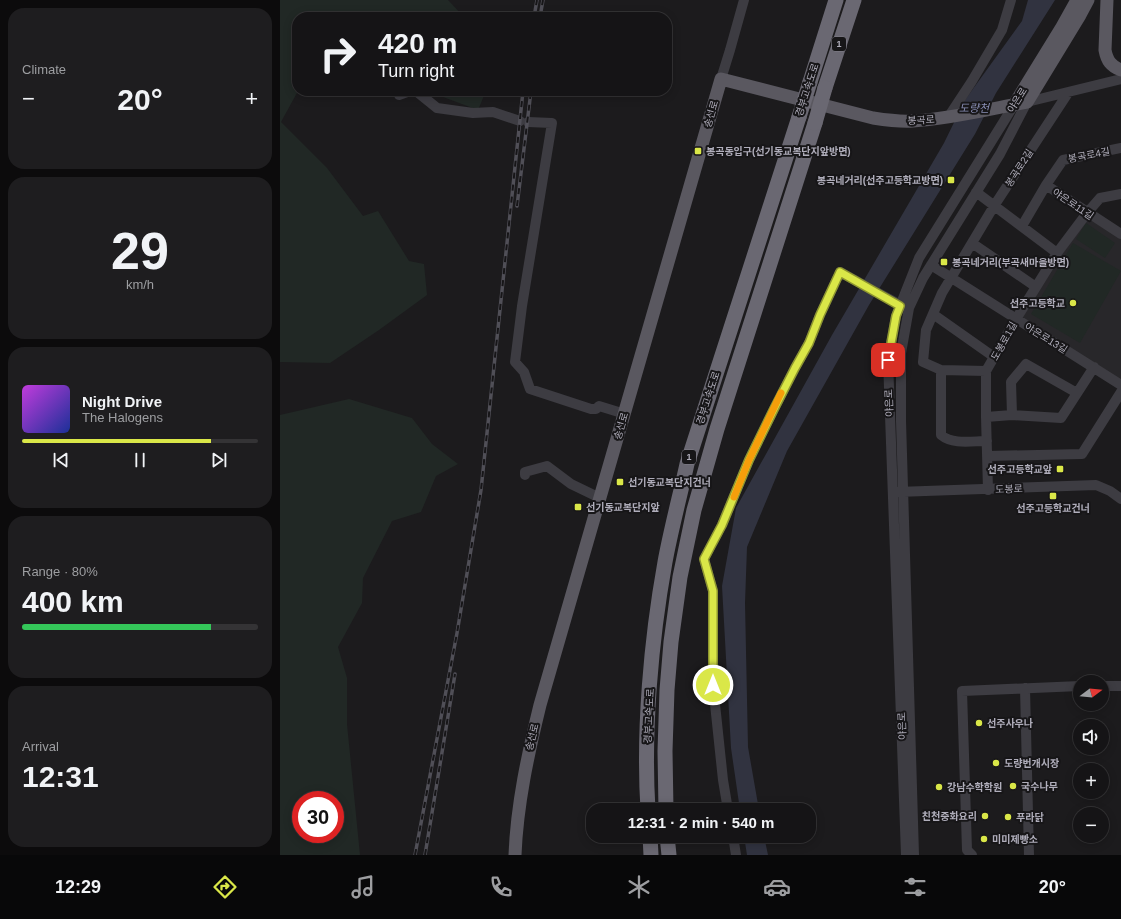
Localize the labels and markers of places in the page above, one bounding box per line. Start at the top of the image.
marker: 봉곡동입구(선기동교복단지앞방면) [693,146,703,156]
place label: 봉곡동입구(선기동교복단지앞방면) [706,146,851,157]
place label: 봉곡네거리(선주고등학교방면) [817,174,943,186]
marker: 봉곡네거리(선주고등학교방면) [946,175,956,185]
marker: 봉곡네거리(부곡새마을방면) [939,257,949,267]
place label: 봉곡네거리(부곡새마을방면) [952,257,1069,268]
place label: 선주고등학교 [1010,297,1065,309]
marker: 선주고등학교 [1068,298,1078,308]
pin [871,343,905,377]
place label: 선주고등학교앞 [988,463,1052,475]
marker: 선주고등학교앞 [1055,464,1065,474]
marker: 선기동교복단지건너 [615,477,625,487]
place label: 선기동교복단지건너 [628,477,711,488]
marker: 선주고등학교건너 [1048,491,1058,501]
marker: 선기동교복단지앞 [573,502,583,512]
place label: 선기동교복단지앞 [586,502,660,513]
place label: 선주고등학교건너 [1016,502,1090,514]
marker: 선주사우나 [974,718,984,728]
place label: 선주사우나 [987,718,1033,729]
marker: 도량번개시장 [991,758,1001,768]
place label: 도량번개시장 [1004,758,1059,769]
place label: 강남수학학원 [947,781,1002,793]
marker: 국수나무 [1008,781,1018,791]
place label: 국수나무 [1021,781,1058,792]
marker: 강남수학학원 [934,782,944,792]
place label: 친천중화요리 [922,810,977,822]
marker: 친천중화요리 [980,811,990,821]
marker: 푸라닭 [1003,812,1013,822]
place label: 푸라닭 [1016,812,1044,823]
marker: 미미제빵소 [979,834,989,844]
place label: 미미제빵소 [992,834,1038,845]

